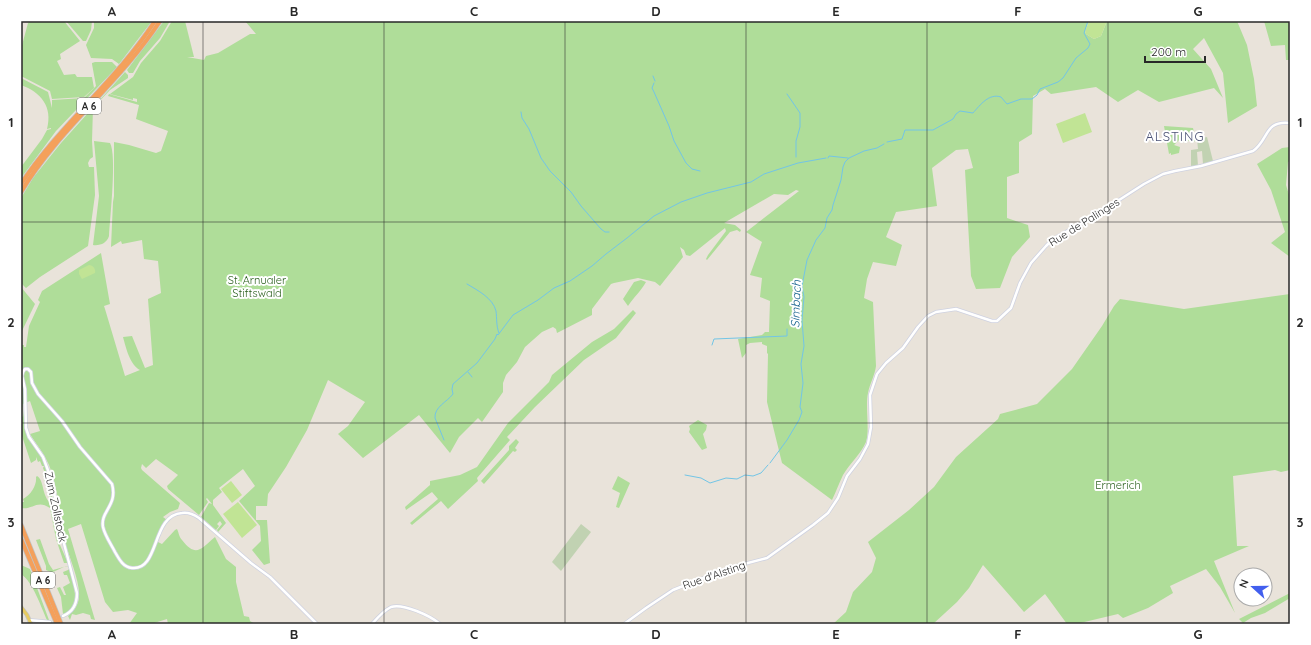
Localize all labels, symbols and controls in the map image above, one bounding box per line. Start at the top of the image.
text: A [108,3,117,19]
text: B [290,3,298,19]
text: C [470,3,478,19]
text: D [651,3,661,19]
text: E [832,3,840,19]
text: F [1014,3,1022,19]
text: G [1193,3,1203,19]
scale bar [1145,38,1205,64]
text: 200 m [1151,44,1186,59]
road number: A 6 [77,98,101,114]
text: 1 [8,114,14,130]
text: 1 [1297,114,1303,130]
district label: ALSTING [1145,128,1205,144]
street label: Rue de Palinges [1046,195,1122,249]
park label: St. Arnualer Stiftswald [228,273,287,300]
water label: Simbach [787,280,804,328]
text: 2 [7,314,15,330]
text: 2 [1296,314,1304,330]
street label: Zum Zollstock [42,470,70,544]
park label: Ermerich [1095,478,1141,492]
text: 3 [8,514,15,530]
text: 3 [1297,514,1304,530]
street label: Rue d'Alsting [681,558,747,592]
north arrow [1233,567,1273,607]
road number: A 6 [31,572,55,588]
text: N [1236,577,1252,590]
text: A [108,626,117,642]
text: B [290,626,298,642]
text: C [470,626,478,642]
text: D [651,626,661,642]
text: E [832,626,840,642]
text: F [1014,626,1022,642]
text: G [1193,626,1203,642]

